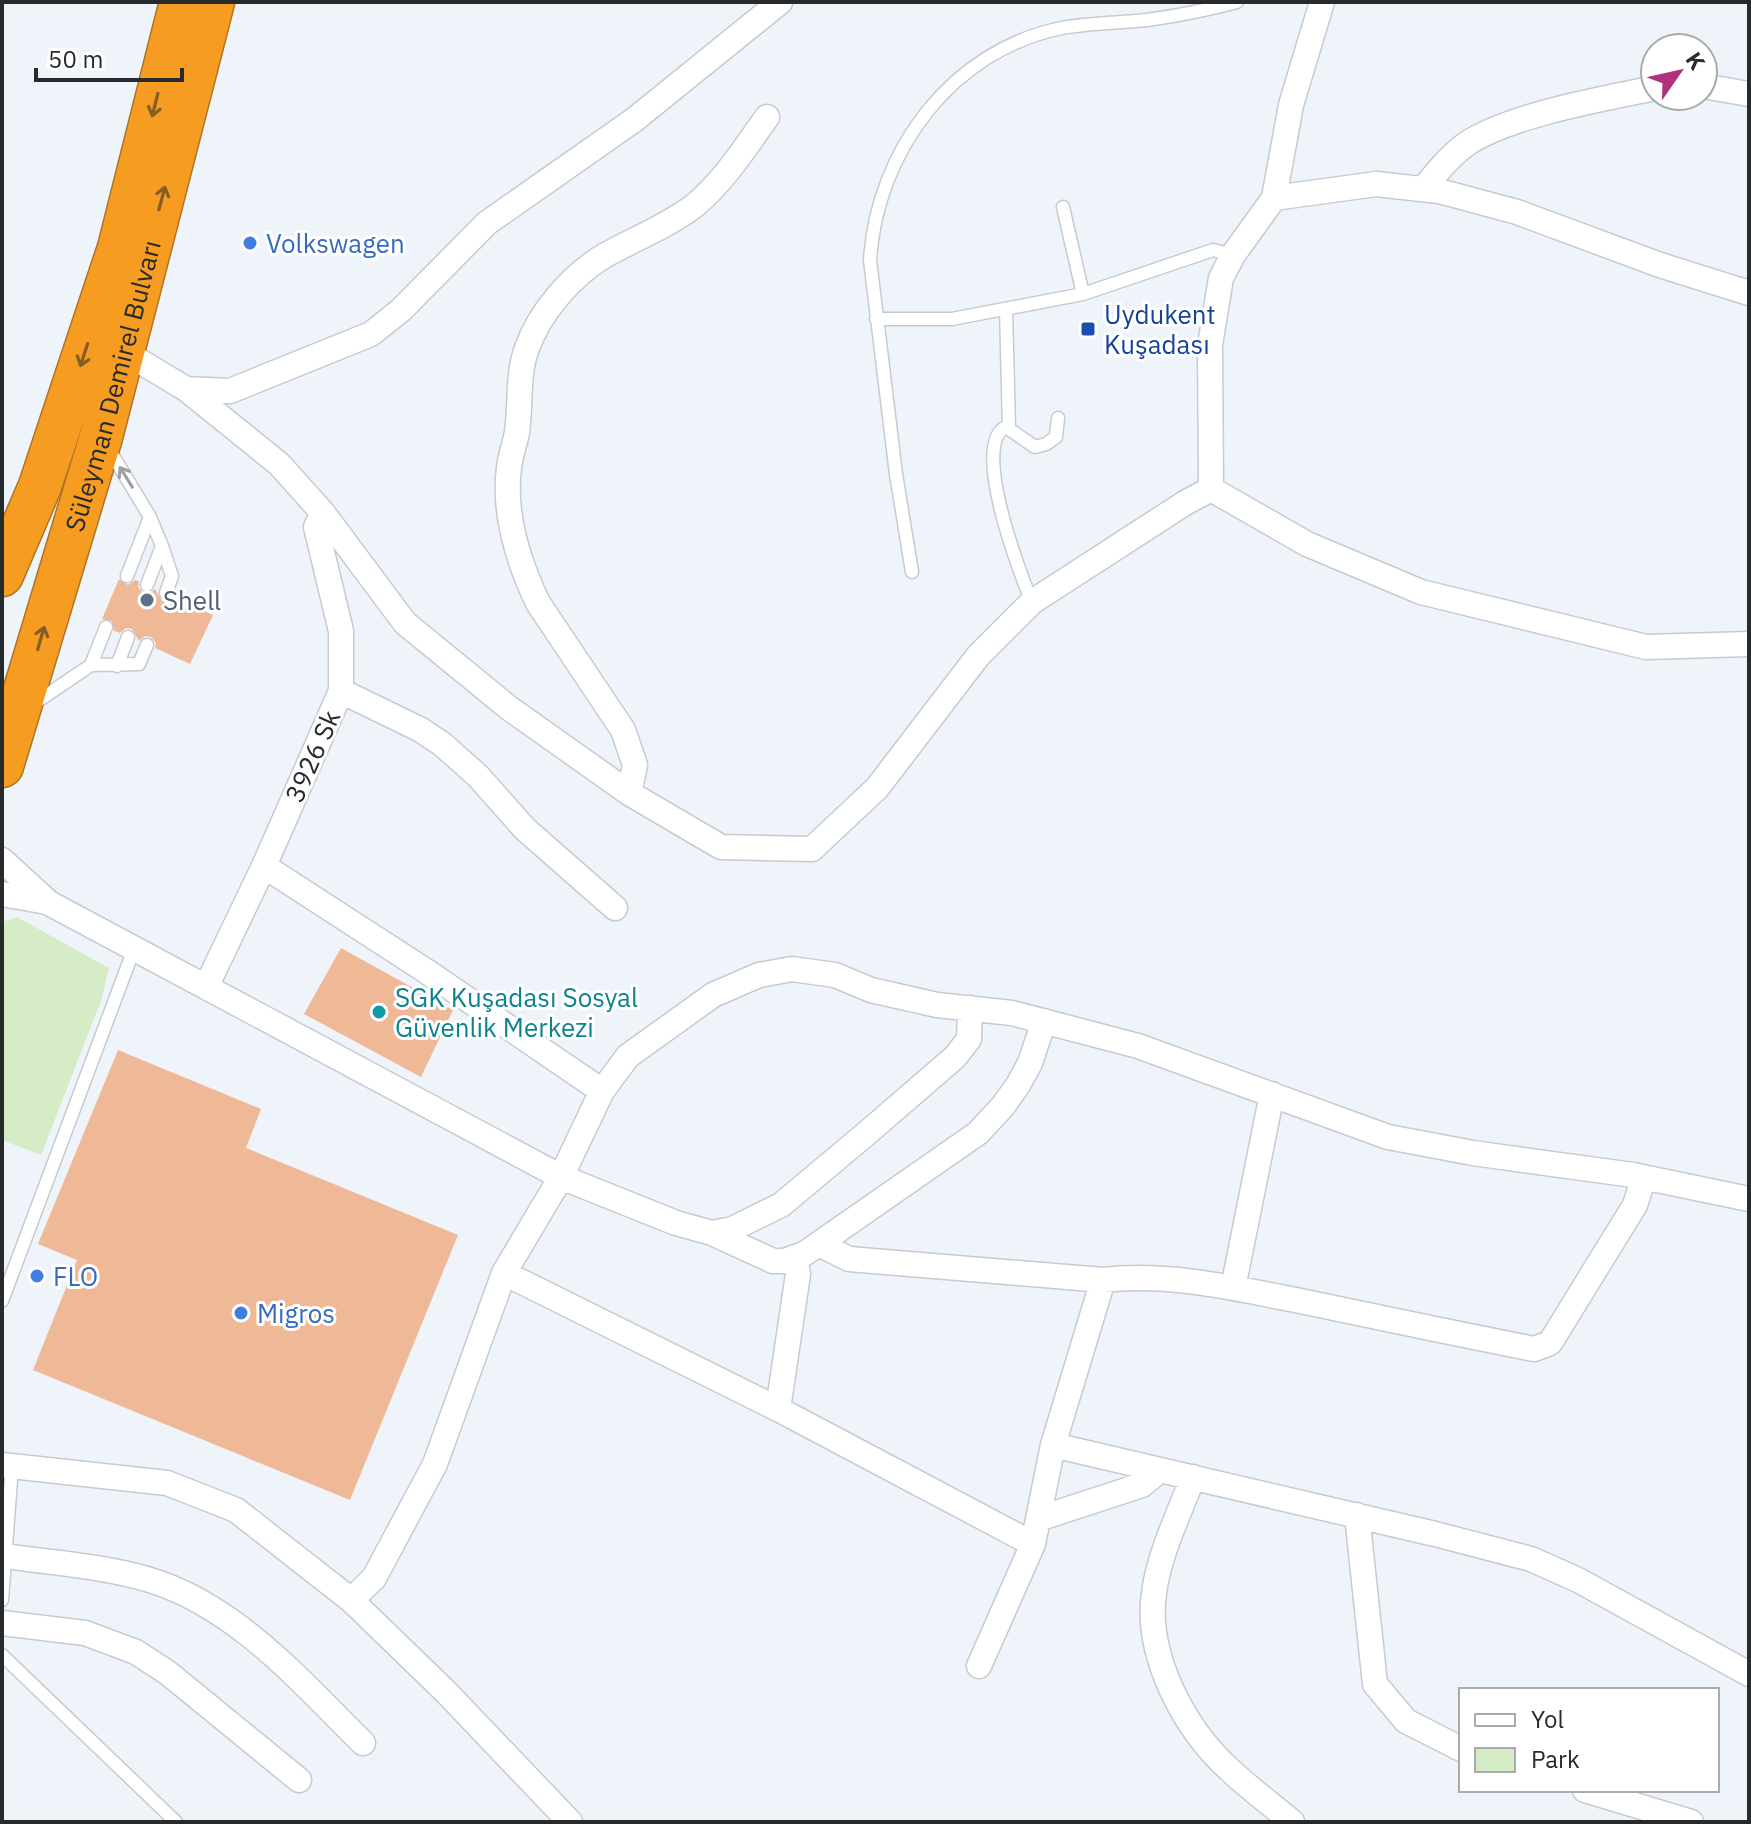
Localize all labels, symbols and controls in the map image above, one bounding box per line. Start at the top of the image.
scale bar [36,32,182,82]
north arrow [1639,32,1719,112]
text: 50 m [48,43,103,75]
text: K [1680,46,1713,76]
one-way arrow [147,91,162,117]
one-way arrow [155,186,170,212]
place label: Volkswagen [266,226,405,260]
marker: Volkswagen [241,234,259,252]
street label: Süleyman Demirel Bulvarı [57,236,168,536]
place label: Uydukent Kuşadası [1104,297,1216,361]
marker: Uydukent Kuşadası [1079,320,1097,338]
one-way arrow [75,342,90,367]
one-way arrow [117,466,133,489]
place label: Shell [163,583,221,617]
marker: Shell [138,591,156,609]
one-way arrow [34,626,49,652]
street label: 3926 Sk [277,704,347,807]
place label: SGK Kuşadası Sosyal Güvenlik Merkezi [395,980,638,1044]
marker: SGK Kuşadası Sosyal Güvenlik Merkezi [370,1003,388,1021]
place label: FLO [53,1259,98,1293]
marker: FLO [28,1267,46,1285]
place label: Migros [257,1296,335,1330]
marker: Migros [232,1304,250,1322]
legend [1459,1688,1719,1792]
text: Yol [1531,1703,1564,1735]
text: Park [1531,1743,1580,1775]

